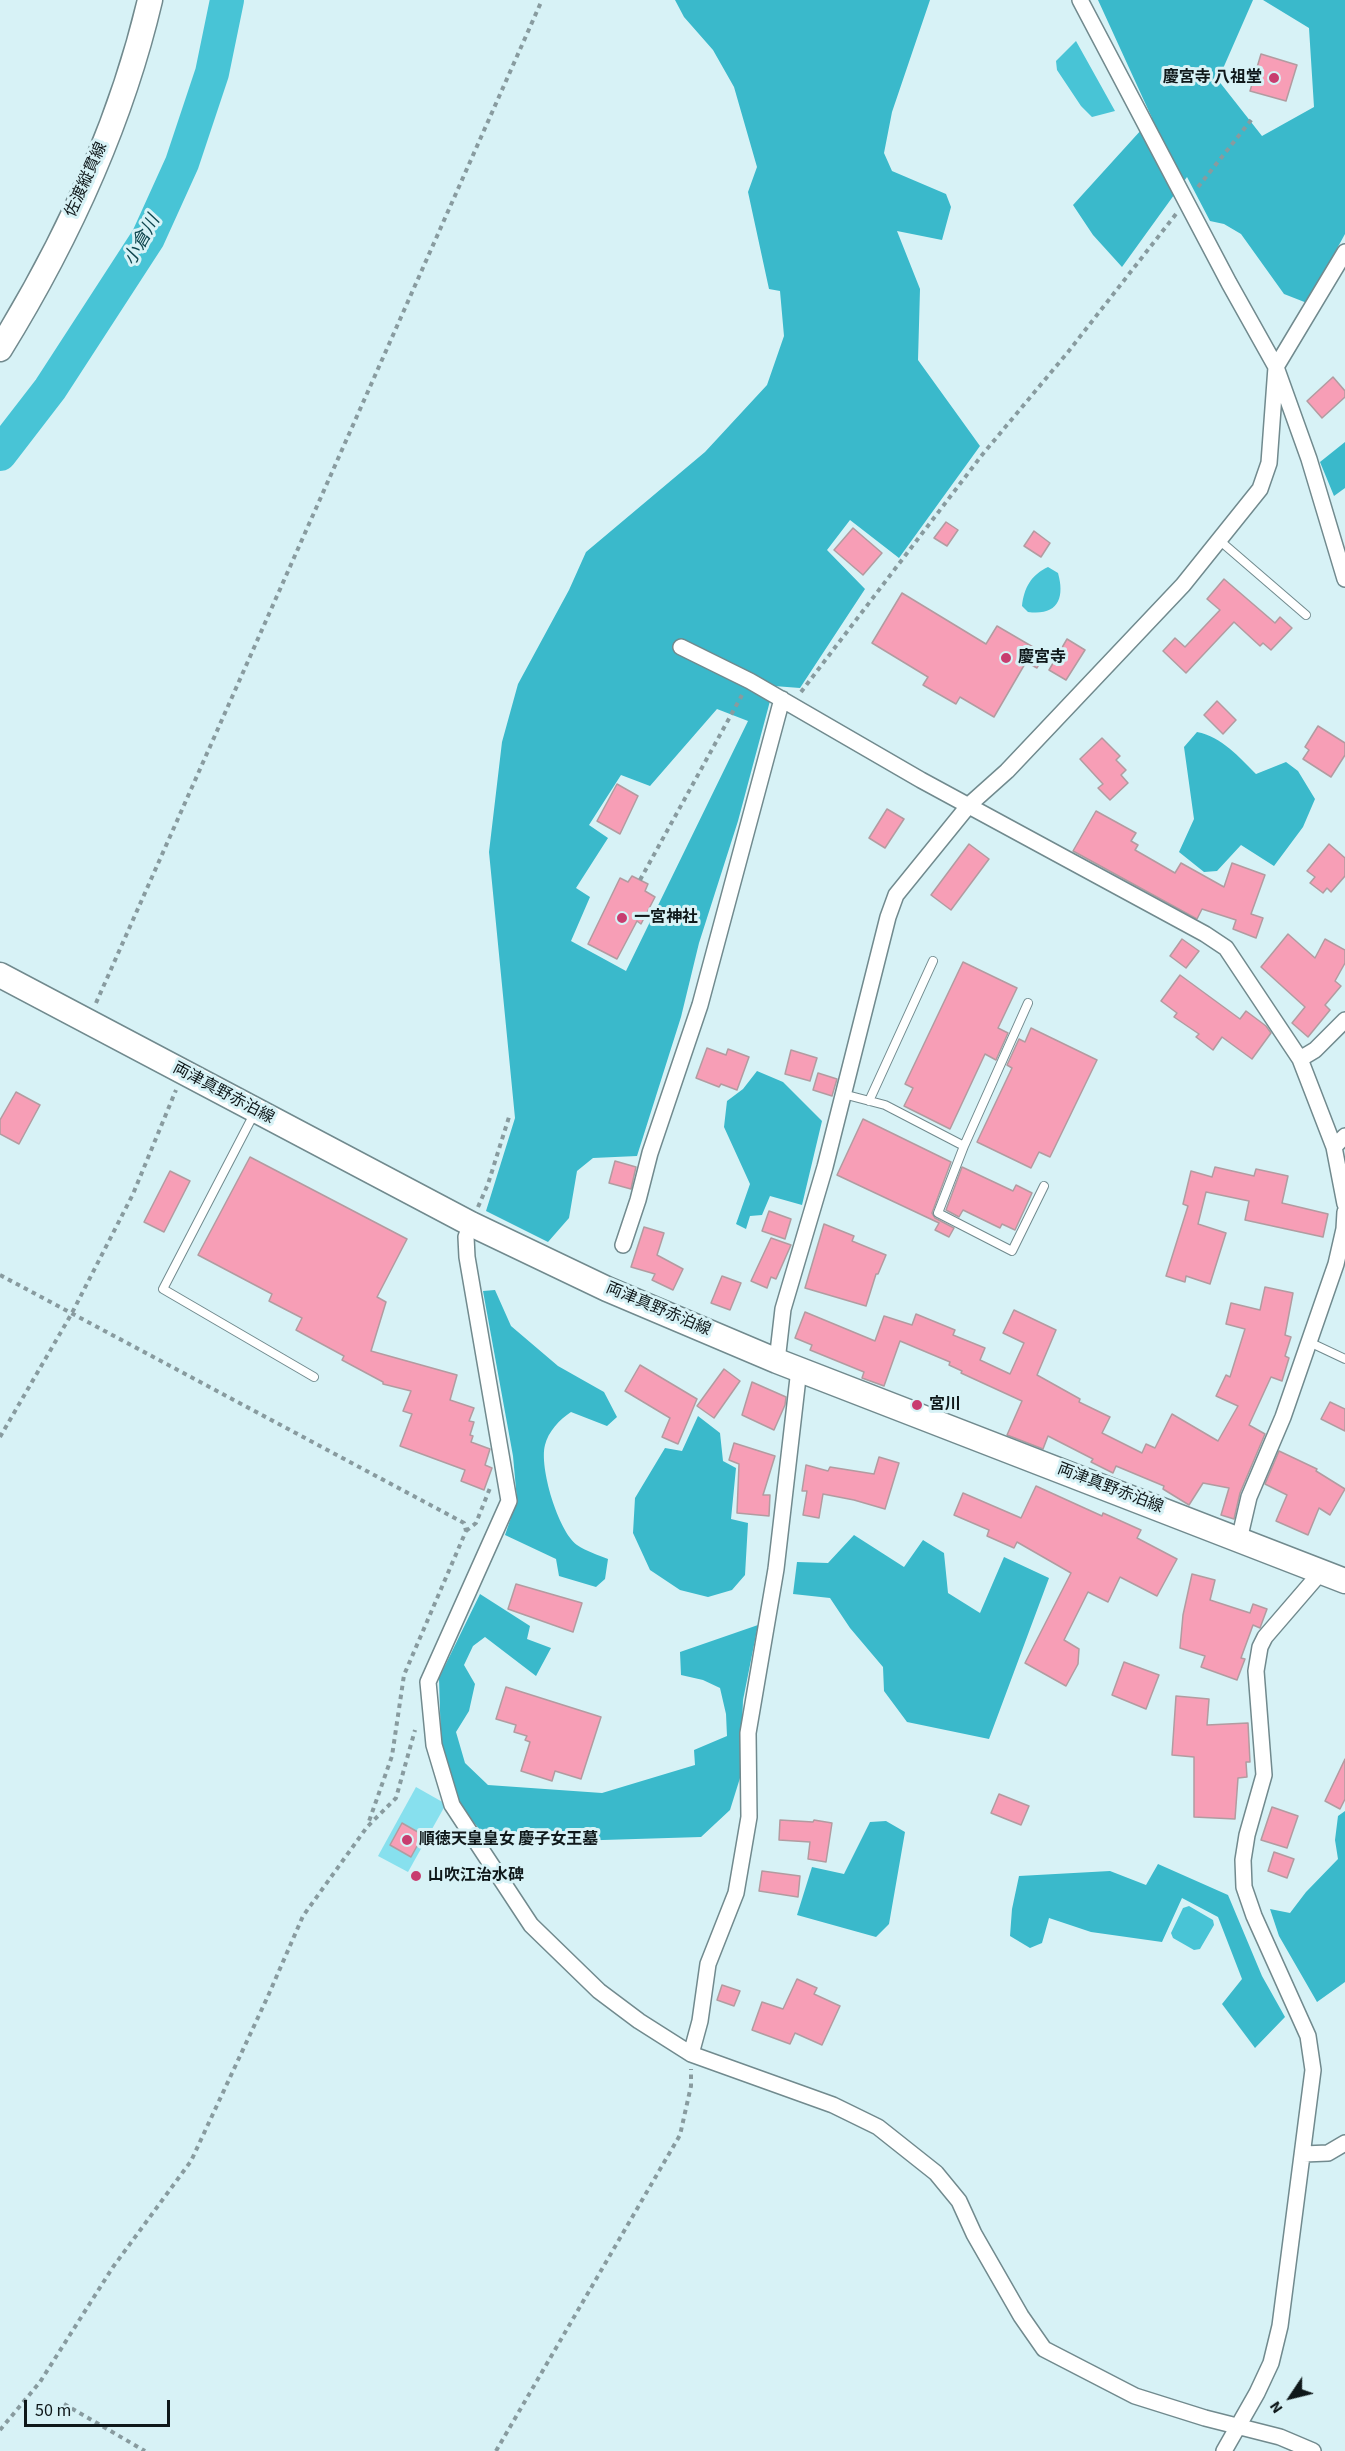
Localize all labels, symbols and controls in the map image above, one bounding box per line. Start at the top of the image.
place label: 慶宮寺 八祖堂 [1163,68,1262,88]
marker: 慶宮寺 八祖堂 [1267,71,1281,85]
street label: 佐渡縦貫線 [62,140,112,220]
water label: 小倉川 [120,212,166,270]
place label: 慶宮寺 [1018,648,1066,668]
marker: 慶宮寺 [999,651,1013,665]
place label: 一宮神社 [634,908,698,928]
marker: 一宮神社 [615,911,629,925]
street label: 両津真野赤泊線 [169,1059,277,1129]
street label: 両津真野赤泊線 [603,1279,713,1341]
place label: 宮川 [929,1395,961,1415]
marker: 宮川 [910,1398,924,1412]
street label: 両津真野赤泊線 [1054,1460,1166,1518]
place label: 順徳天皇皇女 慶子女王墓 [419,1830,598,1850]
marker: 順徳天皇皇女 慶子女王墓 [400,1833,414,1847]
place label: 山吹江治水碑 [428,1866,524,1886]
marker: 山吹江治水碑 [409,1869,423,1883]
north arrow [1261,2367,1321,2427]
scale bar [27,2388,172,2426]
text: N [1264,2397,1288,2418]
text: 50 m [35,2398,71,2423]

